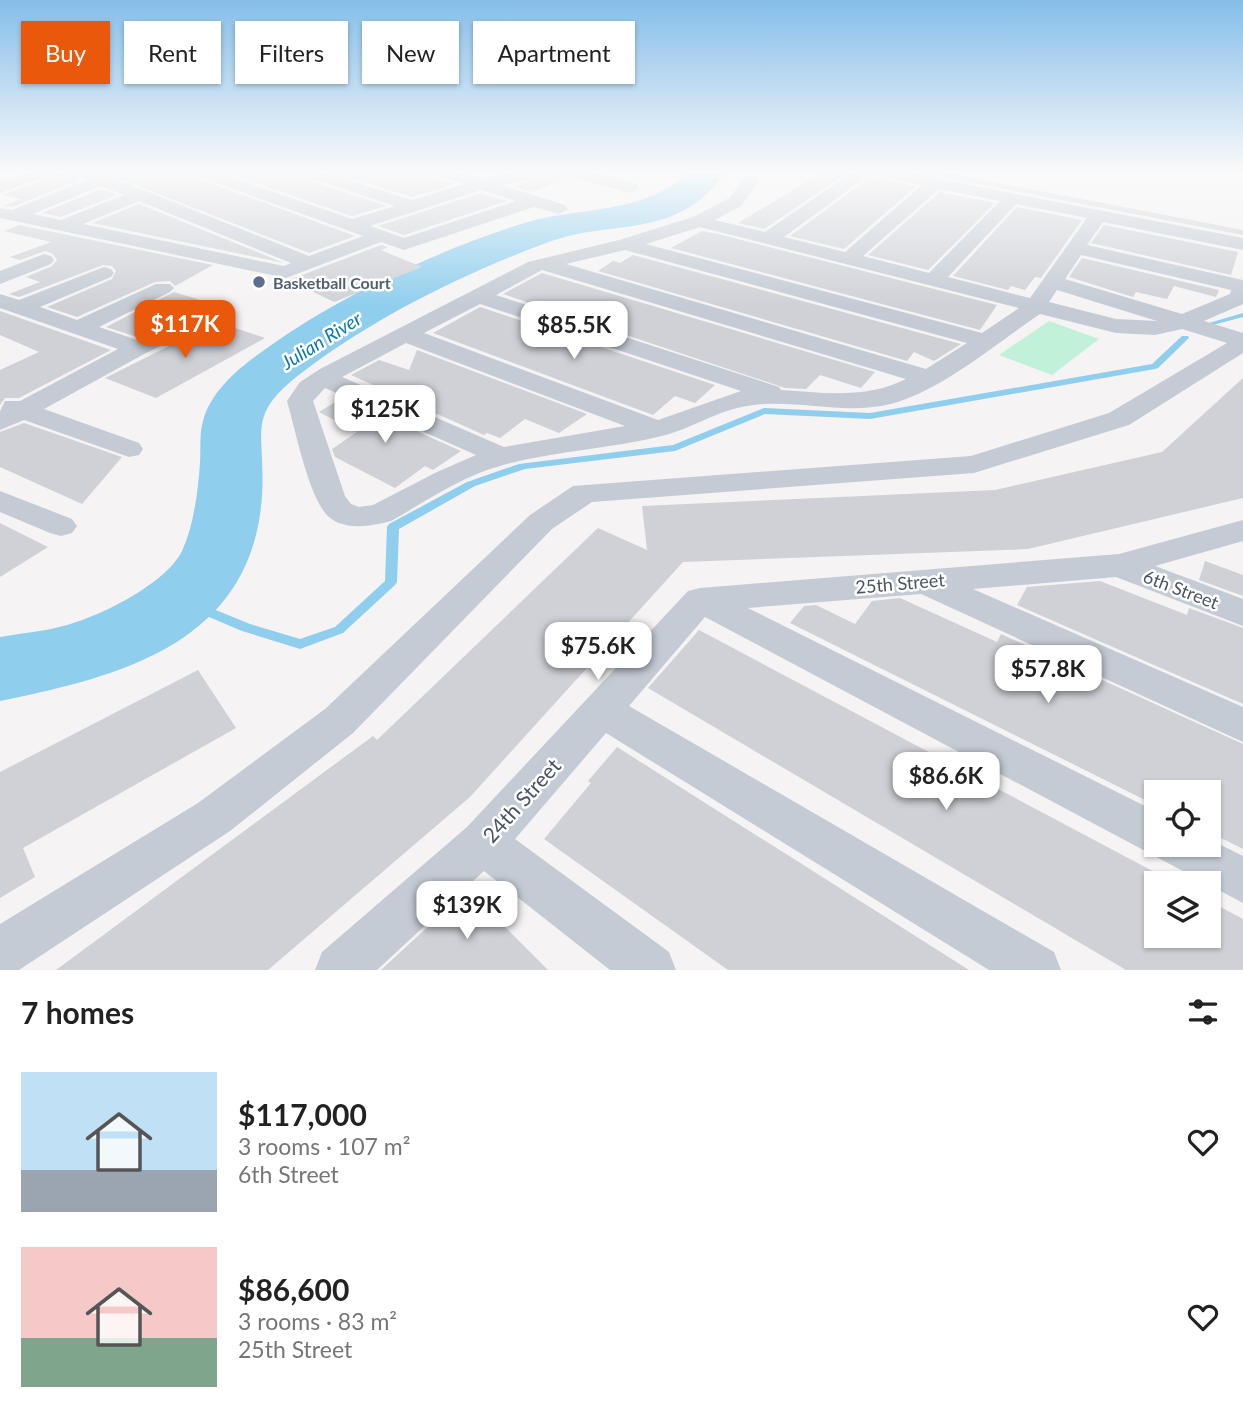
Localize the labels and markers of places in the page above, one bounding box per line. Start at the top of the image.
place label: Basketball Court [273,273,391,292]
marker: Basketball Court [251,274,267,290]
pin: $117K [136,300,234,360]
pin: $85.5K [517,302,631,361]
pin: $125K [336,386,434,445]
pin: $75.6K [541,622,655,682]
pin: $57.8K [991,646,1105,705]
pin: $86.6K [889,752,1003,812]
pin: $139K [418,881,516,941]

